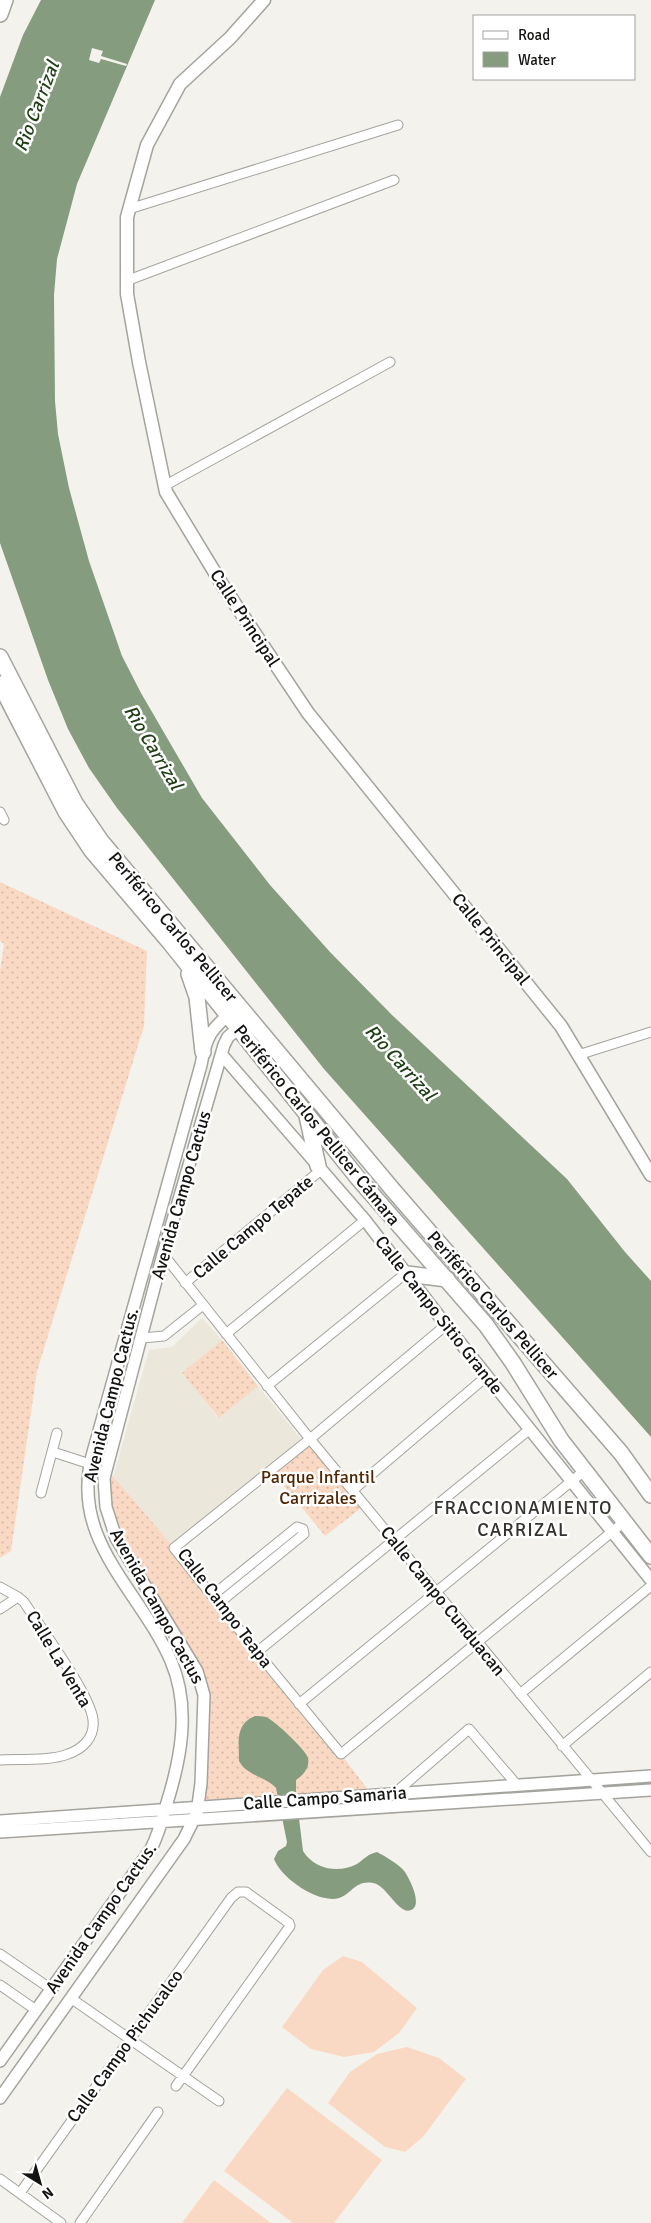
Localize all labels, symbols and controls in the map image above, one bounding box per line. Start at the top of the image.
legend [473,15,636,80]
text: Road [518,26,550,44]
text: Water [518,51,556,69]
water label: Rio Carrizal [9,57,66,155]
street label: Calle Principal [205,565,285,671]
water label: Rio Carrizal [118,701,189,796]
street label: Periférico Carlos Pellicer [104,847,243,1007]
street label: Calle Principal [447,889,535,989]
water label: Rio Carrizal [360,1019,442,1107]
street label: Periférico Carlos Pellicer Cámara [229,1020,405,1230]
street label: Avenida Campo Cactus [146,1108,216,1282]
street label: Calle Campo Tepate [188,1170,318,1284]
street label: Periférico Carlos Pellicer [423,1226,564,1384]
street label: Calle Campo Sitio Grande [370,1231,508,1399]
street label: Avenida Campo Cactus. [79,1305,143,1485]
park label: Parque Infantil Carrizales [261,1466,375,1509]
district label: FRACCIONAMIENTO CARRIZAL [434,1496,613,1542]
street label: Calle Campo Cunduacan [376,1522,510,1680]
street label: Avenida Campo Cactus [105,1524,209,1688]
street label: Calle Campo Teapa [173,1544,277,1672]
street label: Calle La Venta [21,1607,97,1711]
street label: Calle Campo Samaria [243,1781,407,1815]
street label: Avenida Campo Cactus. [41,1838,161,1998]
street label: Calle Campo Pichucalco [62,1965,188,2127]
north arrow [15,2158,65,2208]
text: N [39,2183,57,2203]

